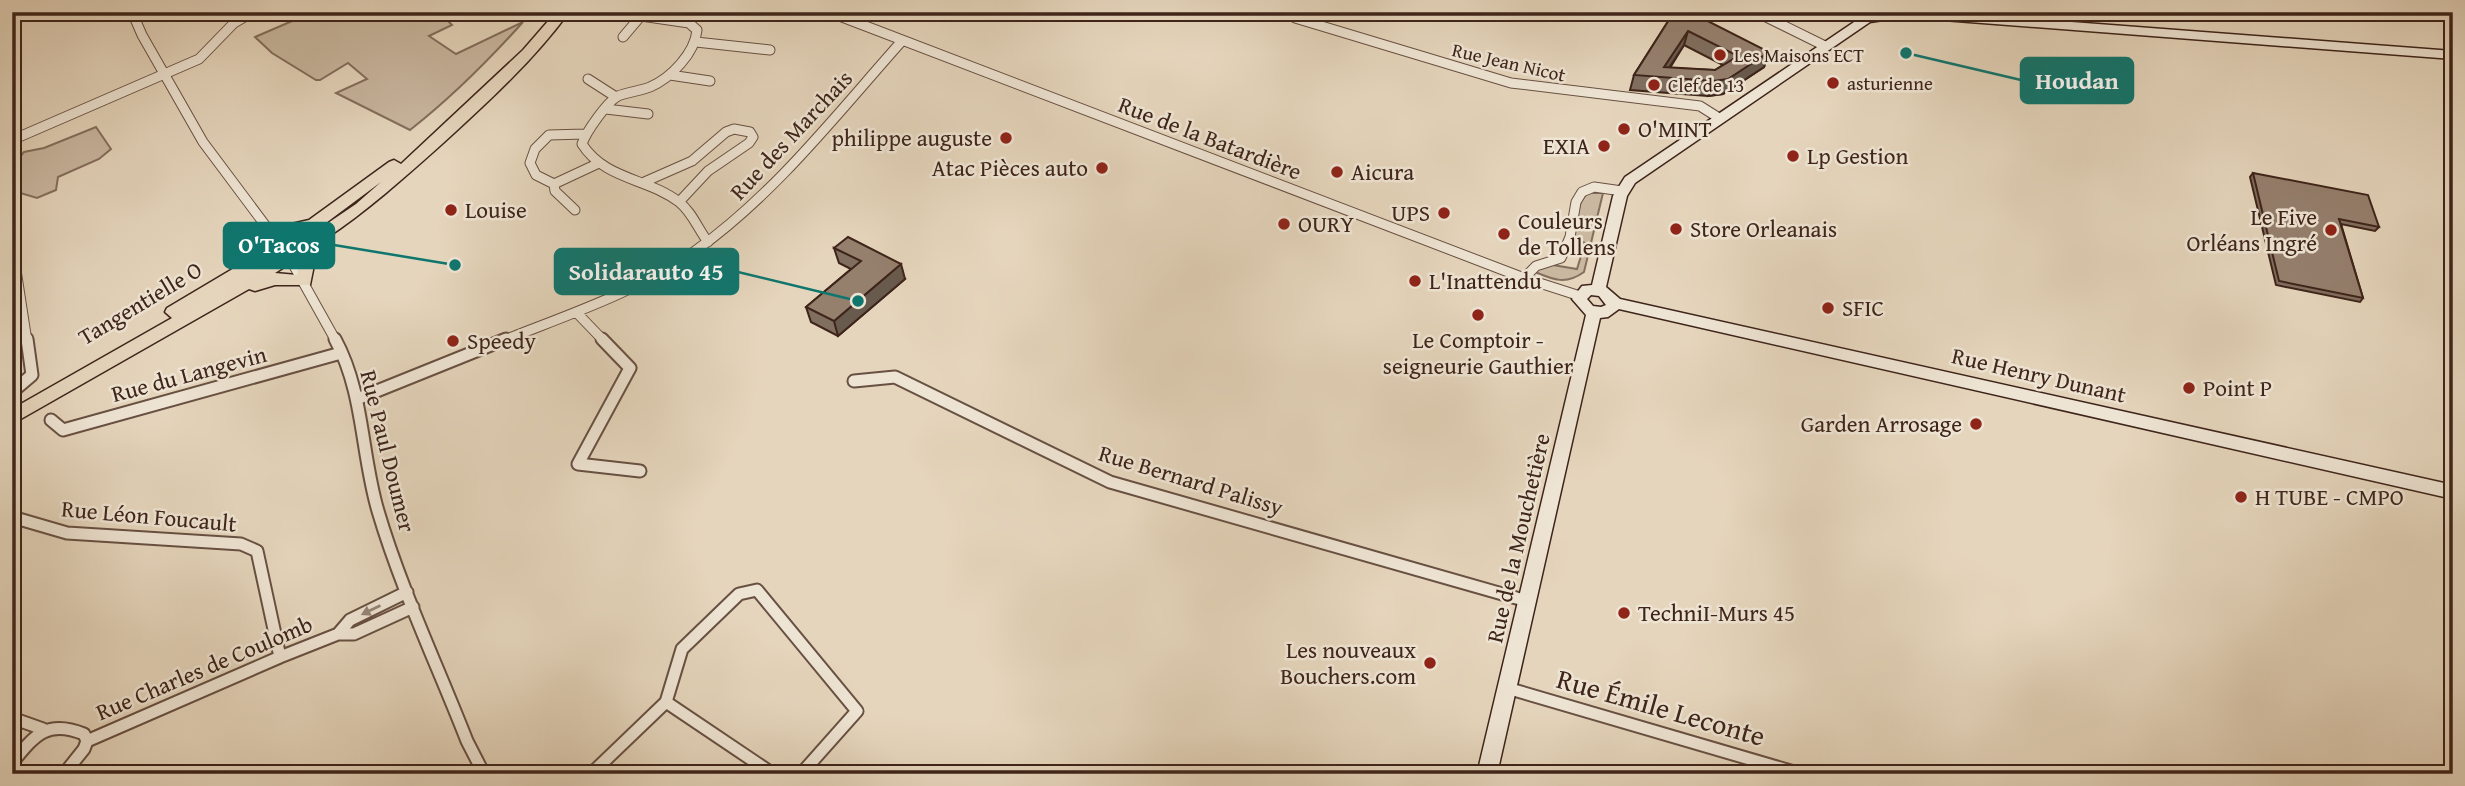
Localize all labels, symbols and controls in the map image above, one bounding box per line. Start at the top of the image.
street label: Rue Jean Nicot [1450,35,1569,89]
place label: Les Maisons ECT [1734,41,1864,69]
marker: Les Maisons ECT [1712,47,1728,63]
callout: Houdan [2021,58,2133,103]
street label: Rue des Marchais [722,62,860,207]
text: Houdan [2035,63,2119,98]
place label: asturienne [1847,69,1933,97]
place label: Clef de 13 [1668,71,1744,99]
marker: asturienne [1825,75,1841,91]
marker: Clef de 13 [1646,77,1662,93]
street label: Rue de la Batardière [1114,87,1306,188]
place label: O'MINT [1638,112,1712,145]
place label: philippe auguste [831,121,992,154]
marker: O'MINT [1616,121,1632,137]
place label: EXIA [1543,129,1590,162]
marker: philippe auguste [998,130,1014,146]
marker: EXIA [1596,138,1612,154]
place label: Lp Gestion [1807,139,1908,172]
marker: Lp Gestion [1785,148,1801,164]
place label: Atac Pièces auto [932,151,1088,184]
place label: Aicura [1351,155,1414,188]
marker: Atac Pièces auto [1094,160,1110,176]
marker: Aicura [1329,164,1345,180]
place label: Louise [465,193,527,226]
place label: UPS [1391,196,1430,229]
place label: Le Five Orléans Ingré [2187,200,2317,259]
marker: Louise [443,202,459,218]
place label: Couleurs de Tollens [1518,204,1616,263]
marker: UPS [1436,205,1452,221]
place label: OURY [1298,207,1354,240]
place label: Store Orleanais [1690,212,1837,245]
marker: OURY [1276,216,1292,232]
marker: Store Orleanais [1668,221,1684,237]
marker: Le Five Orléans Ingré [2323,222,2339,238]
callout: O'Tacos [224,223,334,268]
marker: Couleurs de Tollens [1496,226,1512,242]
text: O'Tacos [238,227,320,262]
callout: Solidarauto 45 [555,249,738,294]
street label: Tangentielle O [72,253,208,353]
text: Solidarauto 45 [568,254,724,289]
place label: L'Inattendu [1429,264,1542,297]
marker: L'Inattendu [1407,273,1423,289]
place label: SFIC [1842,291,1884,324]
marker: SFIC [1820,300,1836,316]
marker: Le Comptoir - seigneurie Gauthier [1470,307,1486,323]
place label: Le Comptoir - seigneurie Gauthier [1383,323,1574,382]
place label: Speedy [467,324,537,357]
marker: Speedy [445,333,461,349]
street label: Rue du Langevin [108,337,270,410]
street label: Rue Henry Dunant [1949,338,2129,411]
street label: Rue Paul Doumer [352,366,425,536]
place label: Point P [2203,371,2272,404]
marker: Point P [2181,380,2197,396]
place label: Garden Arrosage [1801,407,1962,440]
marker: Garden Arrosage [1968,416,1984,432]
street label: Rue de la Mouchetière [1477,430,1558,646]
street label: Rue Bernard Palissy [1095,436,1288,523]
place label: H TUBE - CMPO [2255,480,2404,513]
marker: H TUBE - CMPO [2233,489,2249,505]
street label: Rue Léon Foucault [60,491,238,540]
place label: TechniI-Murs 45 [1638,596,1795,629]
one-way arrow [360,604,380,616]
marker: TechniI-Murs 45 [1616,605,1632,621]
street label: Rue Charles de Coulomb [90,607,317,728]
place label: Les nouveaux Bouchers.com [1280,633,1416,692]
marker: Les nouveaux Bouchers.com [1422,655,1438,671]
street label: Rue Émile Leconte [1552,657,1770,756]

